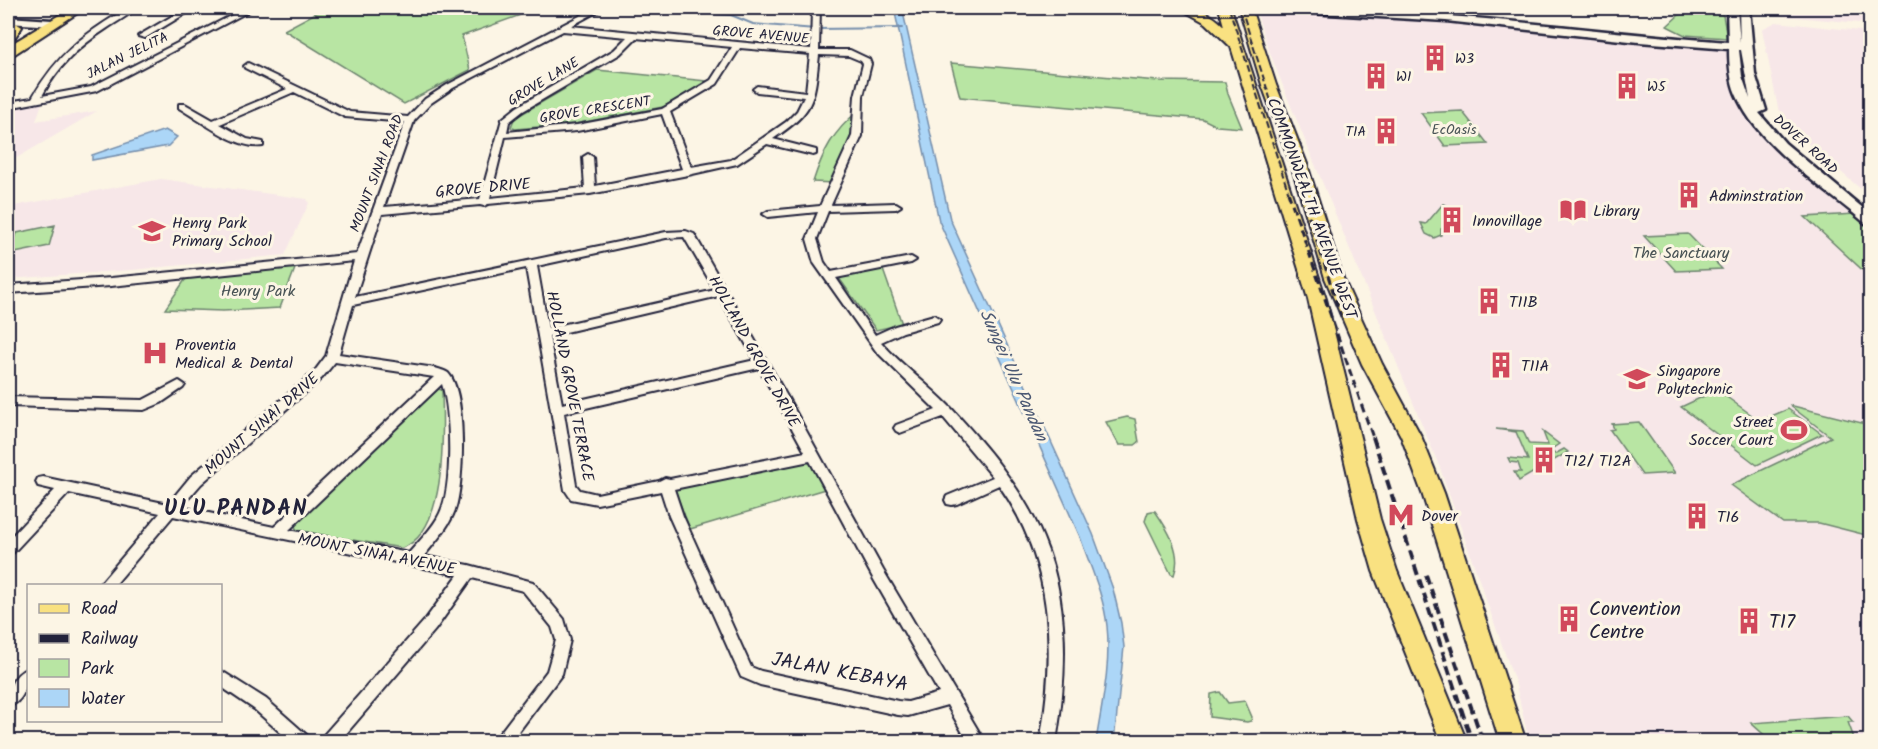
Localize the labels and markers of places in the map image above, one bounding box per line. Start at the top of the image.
building icon: W3 [1420,43,1450,73]
place label: W3 [1455,48,1474,70]
building icon: W1 [1361,61,1391,91]
place label: W1 [1396,66,1411,88]
building icon: W5 [1612,71,1642,101]
place label: W5 [1647,76,1667,98]
building icon: T1A [1371,116,1401,146]
place label: T1A [1346,121,1366,143]
building icon: Adminstration [1674,180,1704,210]
place label: Adminstration [1709,184,1803,209]
library icon: Library [1558,195,1588,225]
place label: Library [1593,199,1640,224]
building icon: Innovillage [1437,205,1467,235]
place label: Innovillage [1472,209,1542,234]
place label: Henry Park Primary School [172,211,272,254]
school or university icon: Henry Park Primary School [137,216,167,246]
building icon: T11B [1474,286,1504,316]
place label: T11B [1509,290,1538,315]
place label: Proventia Medical & Dental [175,333,293,376]
hospital icon: Proventia Medical & Dental [140,338,170,368]
building icon: T11A [1486,350,1516,380]
place label: T11A [1521,354,1550,379]
place label: Singapore Polytechnic [1657,359,1733,402]
school or university icon: Singapore Polytechnic [1622,364,1652,394]
place label: Street Soccer Court [1689,410,1775,453]
sports icon: Street Soccer Court [1779,415,1809,445]
building icon: T12/ T12A [1529,445,1559,475]
place label: T12/ T12A [1564,449,1632,474]
metro station icon: Dover [1386,500,1416,530]
building icon: T16 [1682,501,1712,531]
place label: Dover [1421,504,1460,529]
place label: T16 [1717,505,1739,530]
place label: Convention Centre [1589,594,1681,649]
building icon: Convention Centre [1554,604,1584,634]
building icon: T17 [1734,606,1764,636]
place label: T17 [1769,607,1796,639]

